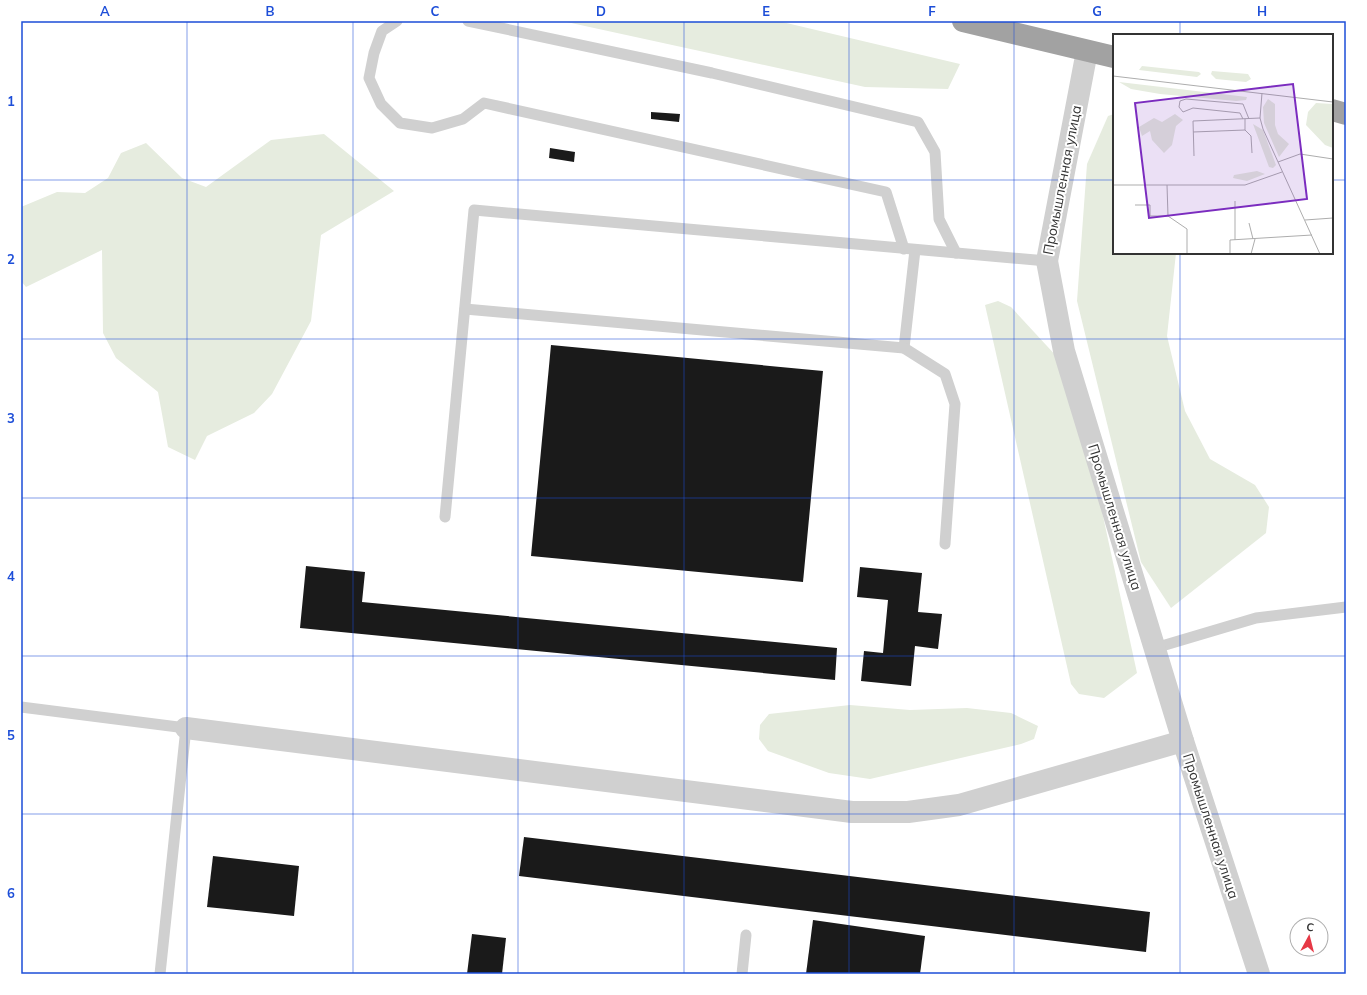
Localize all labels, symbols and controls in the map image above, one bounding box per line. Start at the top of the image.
text: A [100,3,110,19]
text: B [266,3,275,19]
text: C [431,3,440,19]
text: D [596,3,606,19]
text: E [762,3,770,19]
text: F [928,3,936,19]
text: G [1092,3,1102,19]
text: H [1257,3,1267,19]
inset map [1113,34,1333,254]
text: 1 [7,93,15,109]
street label: Промышленная улица [1039,104,1085,256]
text: 2 [7,251,15,267]
text: 3 [7,410,15,426]
street label: Промышленная улица [1084,442,1146,592]
text: 4 [7,568,15,584]
text: 5 [7,727,15,743]
street label: Промышленная улица [1179,751,1243,901]
text: 6 [7,885,15,901]
north arrow [1289,917,1329,957]
text: С [1306,920,1315,935]

